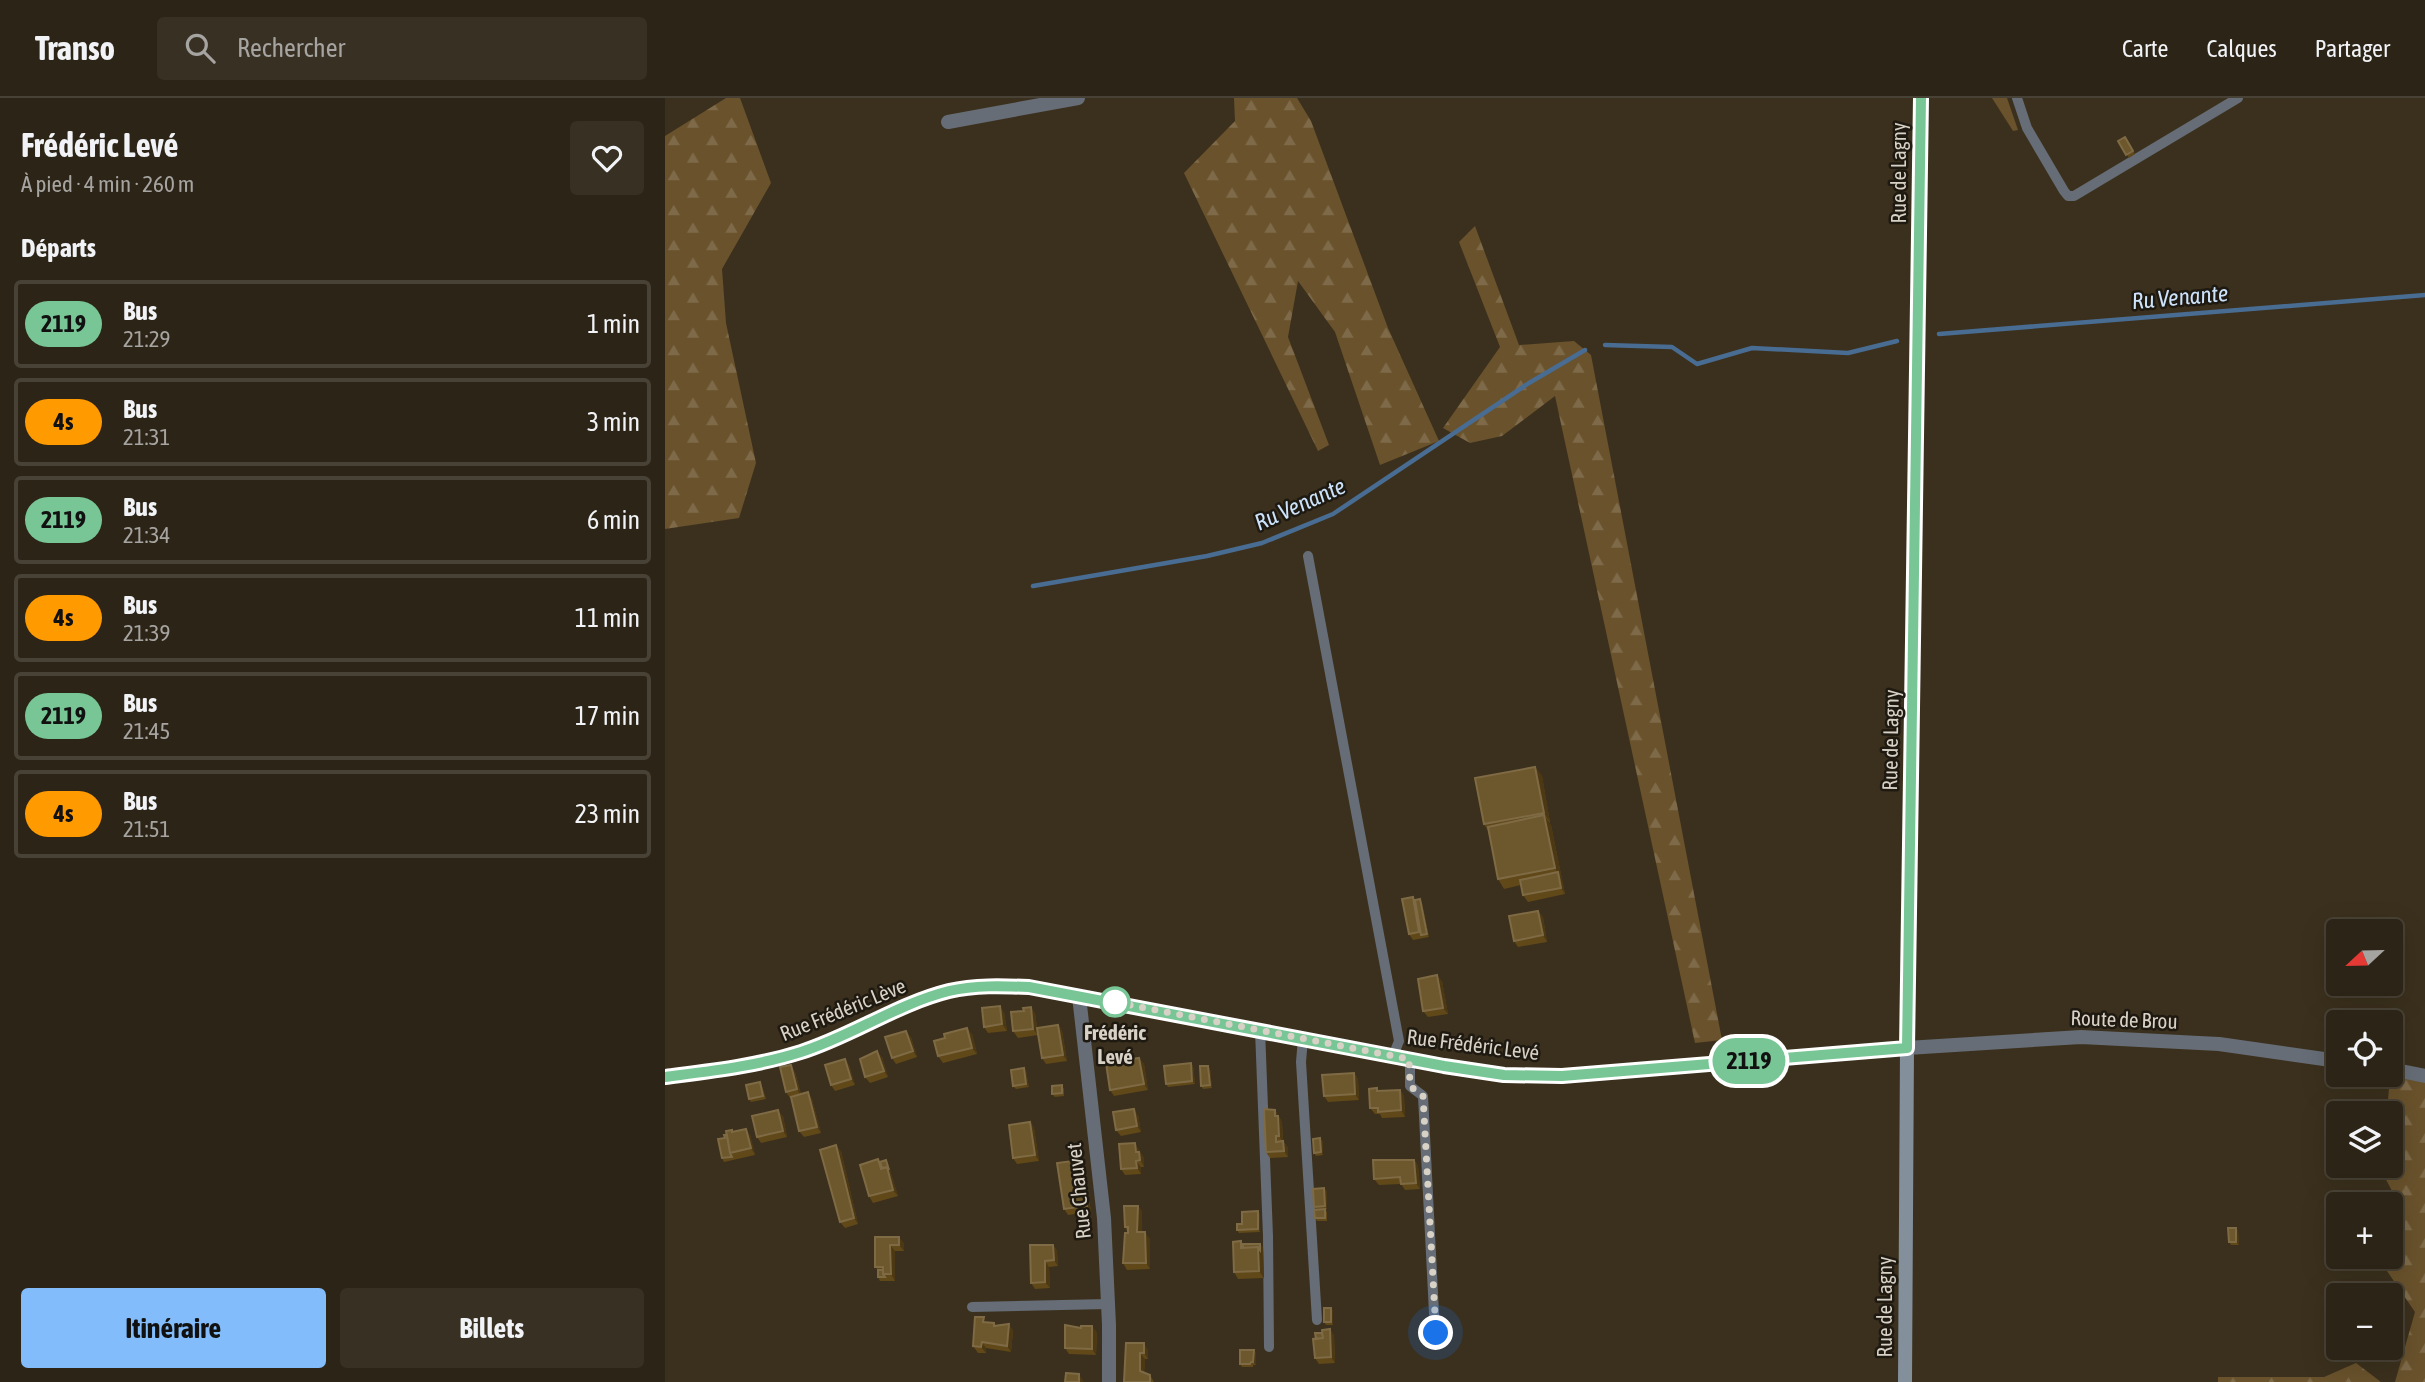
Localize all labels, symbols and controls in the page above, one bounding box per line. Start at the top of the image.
search box [157,17,647,80]
text: Transo [35,29,115,67]
icon: search [181,29,219,67]
text: Rechercher [237,33,345,63]
text: Carte [2122,35,2168,62]
text: Calques [2206,35,2277,62]
text: Partager [2315,35,2390,62]
button: heart [570,121,644,195]
street label: Rue de Lagny [1886,122,1910,224]
text: Frédéric Levé [21,126,179,164]
text: À pied · 4 min · 260 m [21,171,194,197]
text: Départs [21,233,96,263]
water label: Ru Venante [2131,280,2229,314]
text: Bus [123,296,157,326]
text: 1 min [587,309,640,339]
text: 2119 [41,310,86,337]
text: 21:29 [123,326,170,352]
text: Bus [123,394,157,424]
text: 3 min [587,407,640,437]
text: 4s [54,408,73,435]
text: 21:31 [123,424,170,450]
water label: Ru Venante [1251,472,1349,536]
text: Bus [123,492,157,522]
text: 6 min [587,505,640,535]
text: 2119 [41,506,86,533]
text: 21:34 [123,522,170,548]
text: Bus [123,590,157,620]
text: 11 min [575,603,640,633]
text: 4s [54,604,73,631]
text: 21:39 [123,620,170,646]
text: Bus [123,688,157,718]
street label: Rue de Lagny [1877,689,1903,791]
text: 17 min [575,701,640,731]
text: 2119 [41,702,86,729]
text: 21:45 [123,718,170,744]
text: Bus [123,786,157,816]
text: 23 min [575,799,640,829]
text: 4s [54,800,73,827]
text: 21:51 [123,816,170,842]
north arrow [2326,919,2403,996]
map controls [2326,919,2403,1360]
street label: Rue Frédéric Lève [776,973,909,1045]
marker: Frédéric Levé [1100,987,1130,1017]
street label: Route de Brou [2070,1005,2178,1033]
button: locate [2326,1010,2403,1087]
place label: Frédéric Levé [1084,1020,1146,1068]
street label: Rue Frédéric Levé [1406,1024,1541,1064]
line badge: 2119 [1700,1038,1798,1084]
text: 2119 [1726,1047,1772,1074]
button: layers [2326,1101,2403,1178]
street label: Rue Chauvet [1061,1142,1095,1240]
button: + [2326,1192,2403,1269]
street label: Rue de Lagny [1872,1256,1896,1358]
button: − [2326,1283,2403,1360]
button: Itinéraire [21,1288,326,1368]
button: Billets [340,1288,644,1368]
your location [1418,1315,1453,1350]

